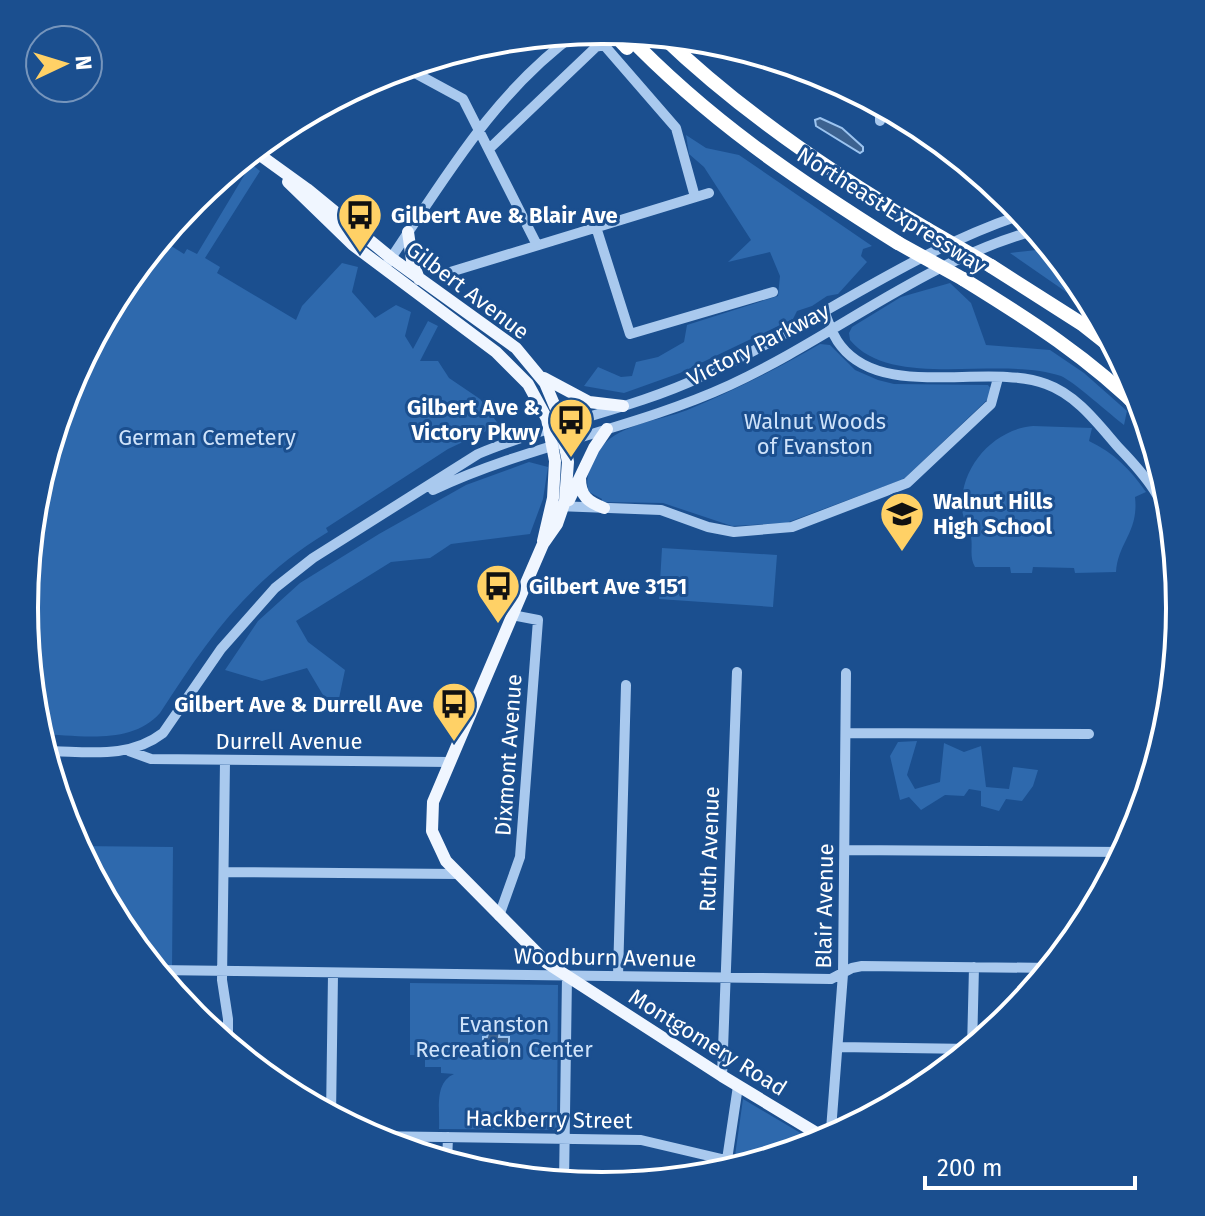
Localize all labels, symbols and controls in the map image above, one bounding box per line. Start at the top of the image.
north arrow [24,24,104,104]
text: N [69,54,97,71]
street label: Northeast Expressway [792,141,992,280]
bus stop icon: Gilbert Ave & Blair Ave [336,191,384,254]
place label: Gilbert Ave & Blair Ave [391,202,618,229]
street label: Gilbert Avenue [401,235,534,345]
street label: Victory Parkway [683,297,834,392]
place label: Gilbert Ave & Victory Pkwy [407,394,541,446]
bus stop icon: Gilbert Ave & Victory Pkwy [547,396,595,459]
park label: Walnut Woods of Evanston [744,408,886,460]
park label: German Cemetery [118,424,296,451]
place label: Walnut Hills High School [933,488,1053,540]
school or university icon: Walnut Hills High School [878,490,926,553]
bus stop icon: Gilbert Ave 3151 [474,562,522,625]
place label: Gilbert Ave 3151 [529,573,687,600]
street label: Dixmont Avenue [489,673,528,837]
bus stop icon: Gilbert Ave & Durrell Ave [430,680,478,743]
place label: Gilbert Ave & Durrell Ave [174,691,423,718]
street label: Durrell Avenue [215,728,363,755]
street label: Ruth Avenue [694,786,725,912]
street label: Blair Avenue [810,843,839,969]
street label: Woodburn Avenue [513,942,697,973]
street label: Montgomery Road [624,983,792,1102]
park label: Evanston Recreation Center [415,1011,593,1063]
street label: Hackberry Street [465,1105,633,1134]
scale bar [925,1140,1135,1190]
text: 200 m [937,1154,1003,1182]

